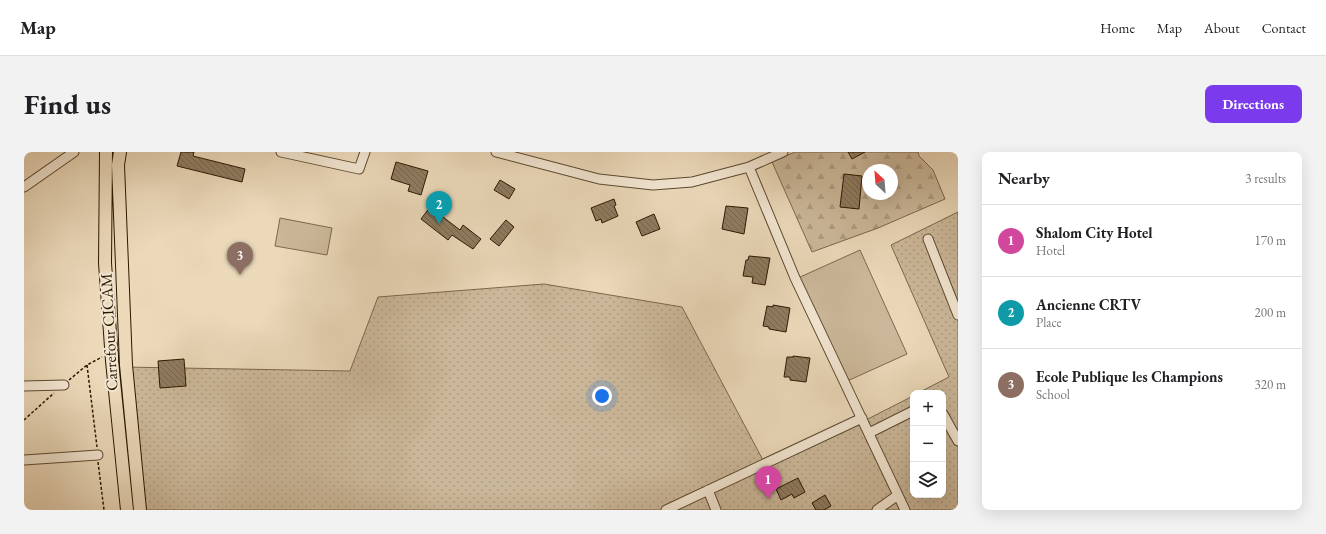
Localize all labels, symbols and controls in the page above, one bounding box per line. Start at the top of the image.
text: Map [20,15,56,40]
text: Home [1100,19,1135,37]
text: Map [1157,19,1182,37]
text: About [1204,19,1240,37]
text: Contact [1262,19,1306,37]
button: Directions [1205,85,1302,123]
text: Find us [24,86,111,122]
north arrow [862,164,898,200]
text: Nearby [998,167,1050,189]
text: 3 results [1245,170,1286,187]
pin: 2 [426,191,452,224]
text: Shalom City Hotel [1036,223,1153,242]
text: 1 [1008,232,1014,249]
text: 170 m [1255,232,1286,249]
pin: 3 [227,242,253,275]
text: Hotel [1036,242,1065,259]
street label: Carrefour CICAM [95,273,123,391]
text: Ancienne CRTV [1036,295,1141,314]
text: 2 [1008,304,1014,321]
text: 200 m [1255,304,1286,321]
text: Place [1036,314,1062,331]
text: Ecole Publique les Champions [1036,367,1223,386]
text: 3 [1008,376,1014,393]
text: 320 m [1255,376,1286,393]
your location [592,386,612,406]
text: School [1036,386,1070,403]
map controls [910,390,946,498]
button: + [910,390,946,426]
button: − [910,426,946,462]
button: layers [910,462,946,498]
pin: 1 [755,466,781,499]

